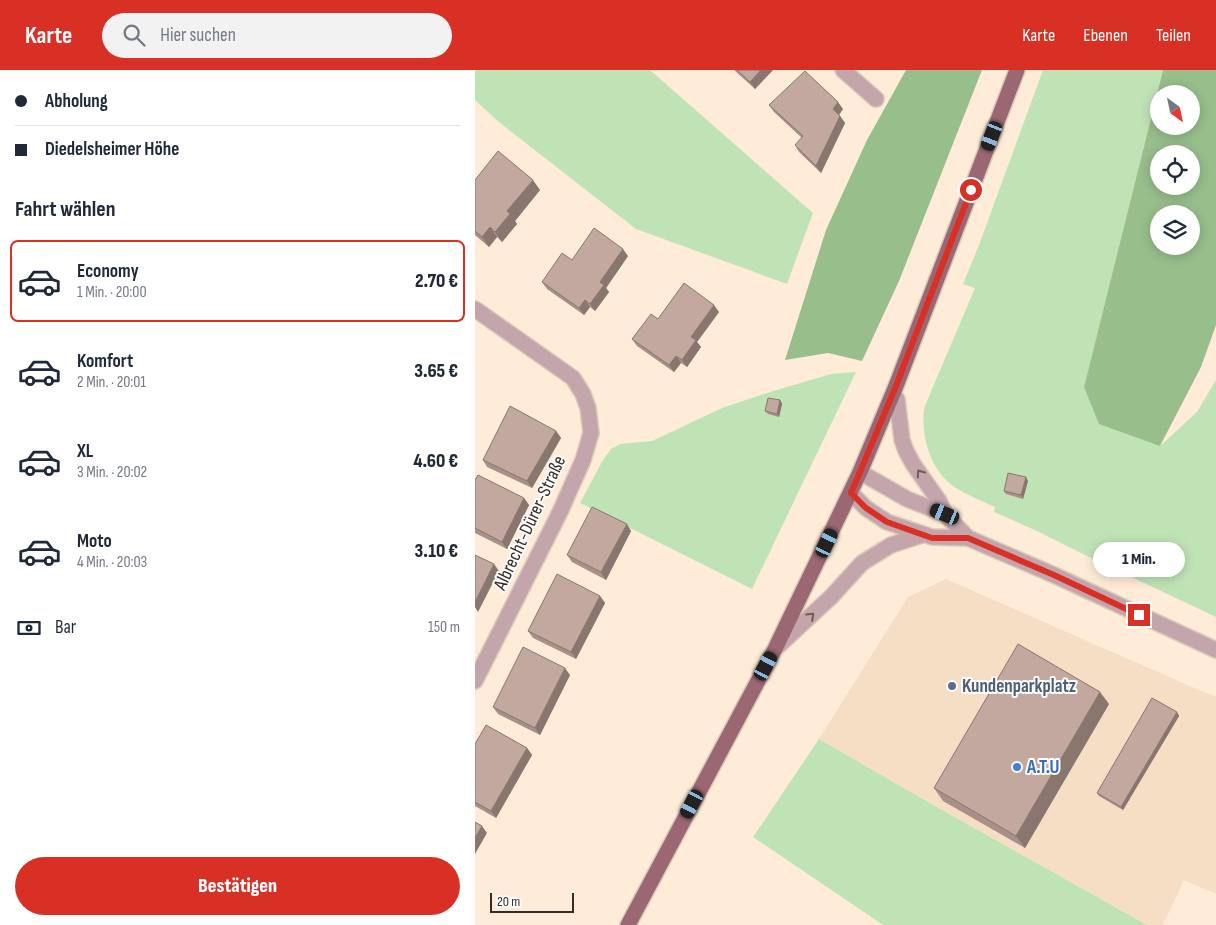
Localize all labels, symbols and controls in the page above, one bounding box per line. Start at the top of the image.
search box [102,13,452,58]
text: Karte [25,21,72,50]
icon: search [120,21,148,49]
text: Hier suchen [160,24,236,47]
text: Karte [1022,25,1055,46]
text: Ebenen [1083,25,1128,46]
text: Teilen [1156,25,1191,46]
north arrow [1150,85,1200,135]
map controls [1150,85,1200,255]
text: Abholung [45,90,108,113]
car [979,119,1004,153]
text: Diedelsheimer Höhe [45,138,179,161]
button: locate [1150,145,1200,195]
route start [960,179,982,201]
text: Fahrt wählen [15,196,116,223]
button: layers [1150,205,1200,255]
icon: car [17,259,62,304]
text: Economy [77,260,139,283]
text: 2.70 € [415,270,458,293]
text: 1 Min. · 20:00 [77,283,147,302]
icon: car [17,349,62,394]
text: Komfort [77,350,133,373]
text: 3.65 € [414,360,458,383]
text: 2 Min. · 20:01 [77,373,146,392]
icon: car [17,439,62,484]
text: XL [77,440,93,463]
text: 4.60 € [413,450,458,473]
street label: Albrecht-Dürer-Straße [488,452,571,595]
text: 3 Min. · 20:02 [77,463,147,482]
one-way arrow [917,470,925,479]
car [928,501,961,527]
car [813,526,840,560]
icon: car [17,529,62,574]
text: Moto [77,530,112,553]
text: 3.10 € [415,540,458,563]
callout: 1 Min. [1093,542,1185,578]
text: 1 Min. [1122,550,1156,569]
text: 4 Min. · 20:03 [77,553,147,572]
route end [1128,604,1150,626]
one-way arrow [806,613,815,622]
icon: cash [15,614,43,642]
text: Bar [55,616,76,639]
text: 150 m [428,618,460,637]
car [752,649,779,683]
place label: Kundenparkplatz [962,675,1076,698]
marker: Kundenparkplatz [946,680,958,692]
place label: A.T.U [1026,756,1059,779]
marker: A.T.U [1011,761,1023,773]
car [678,787,705,821]
button: Bestätigen [15,857,460,915]
scale bar [490,890,574,913]
text: 20 m [497,893,520,910]

